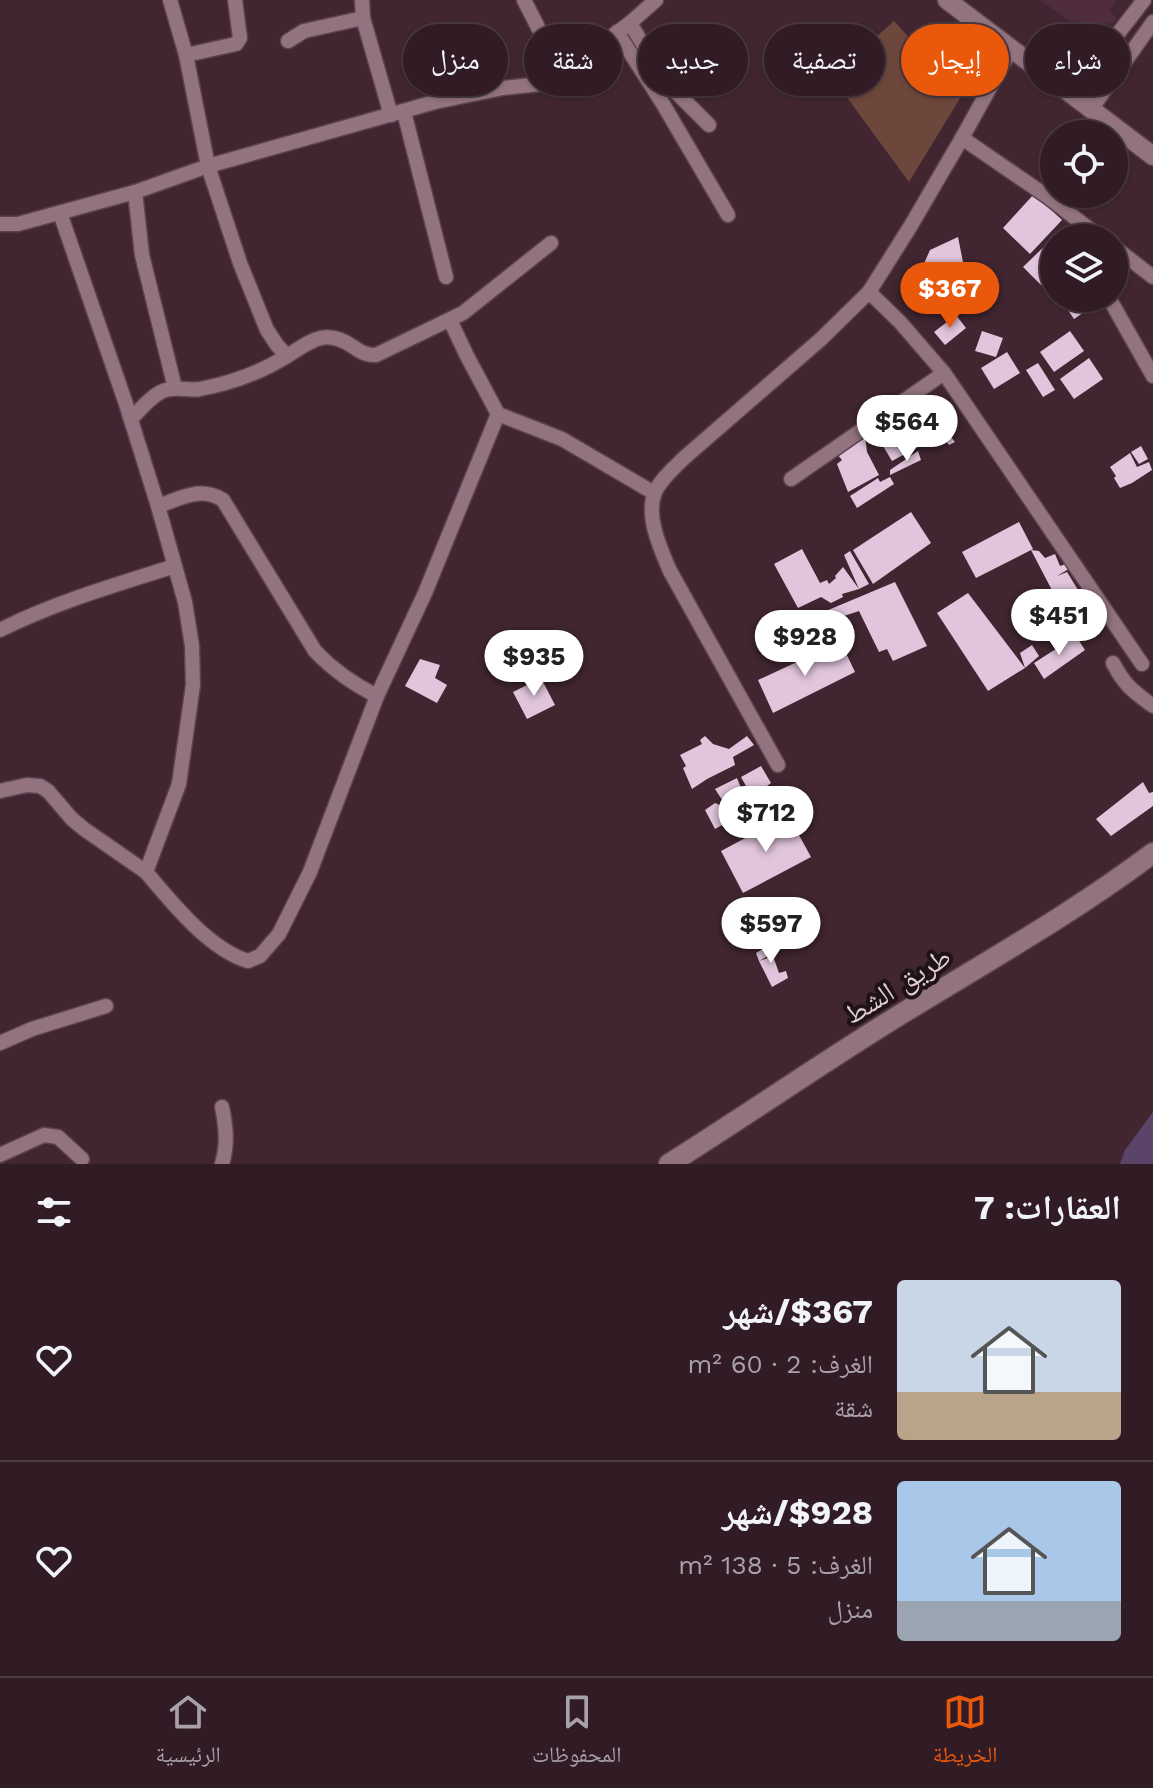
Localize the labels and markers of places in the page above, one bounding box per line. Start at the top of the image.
pin: $367 [903,262,997,330]
pin: $564 [860,395,954,463]
pin: $451 [1012,589,1106,657]
pin: $928 [758,610,852,678]
pin: $935 [487,630,581,698]
pin: $712 [719,786,813,854]
pin: $597 [724,897,818,965]

